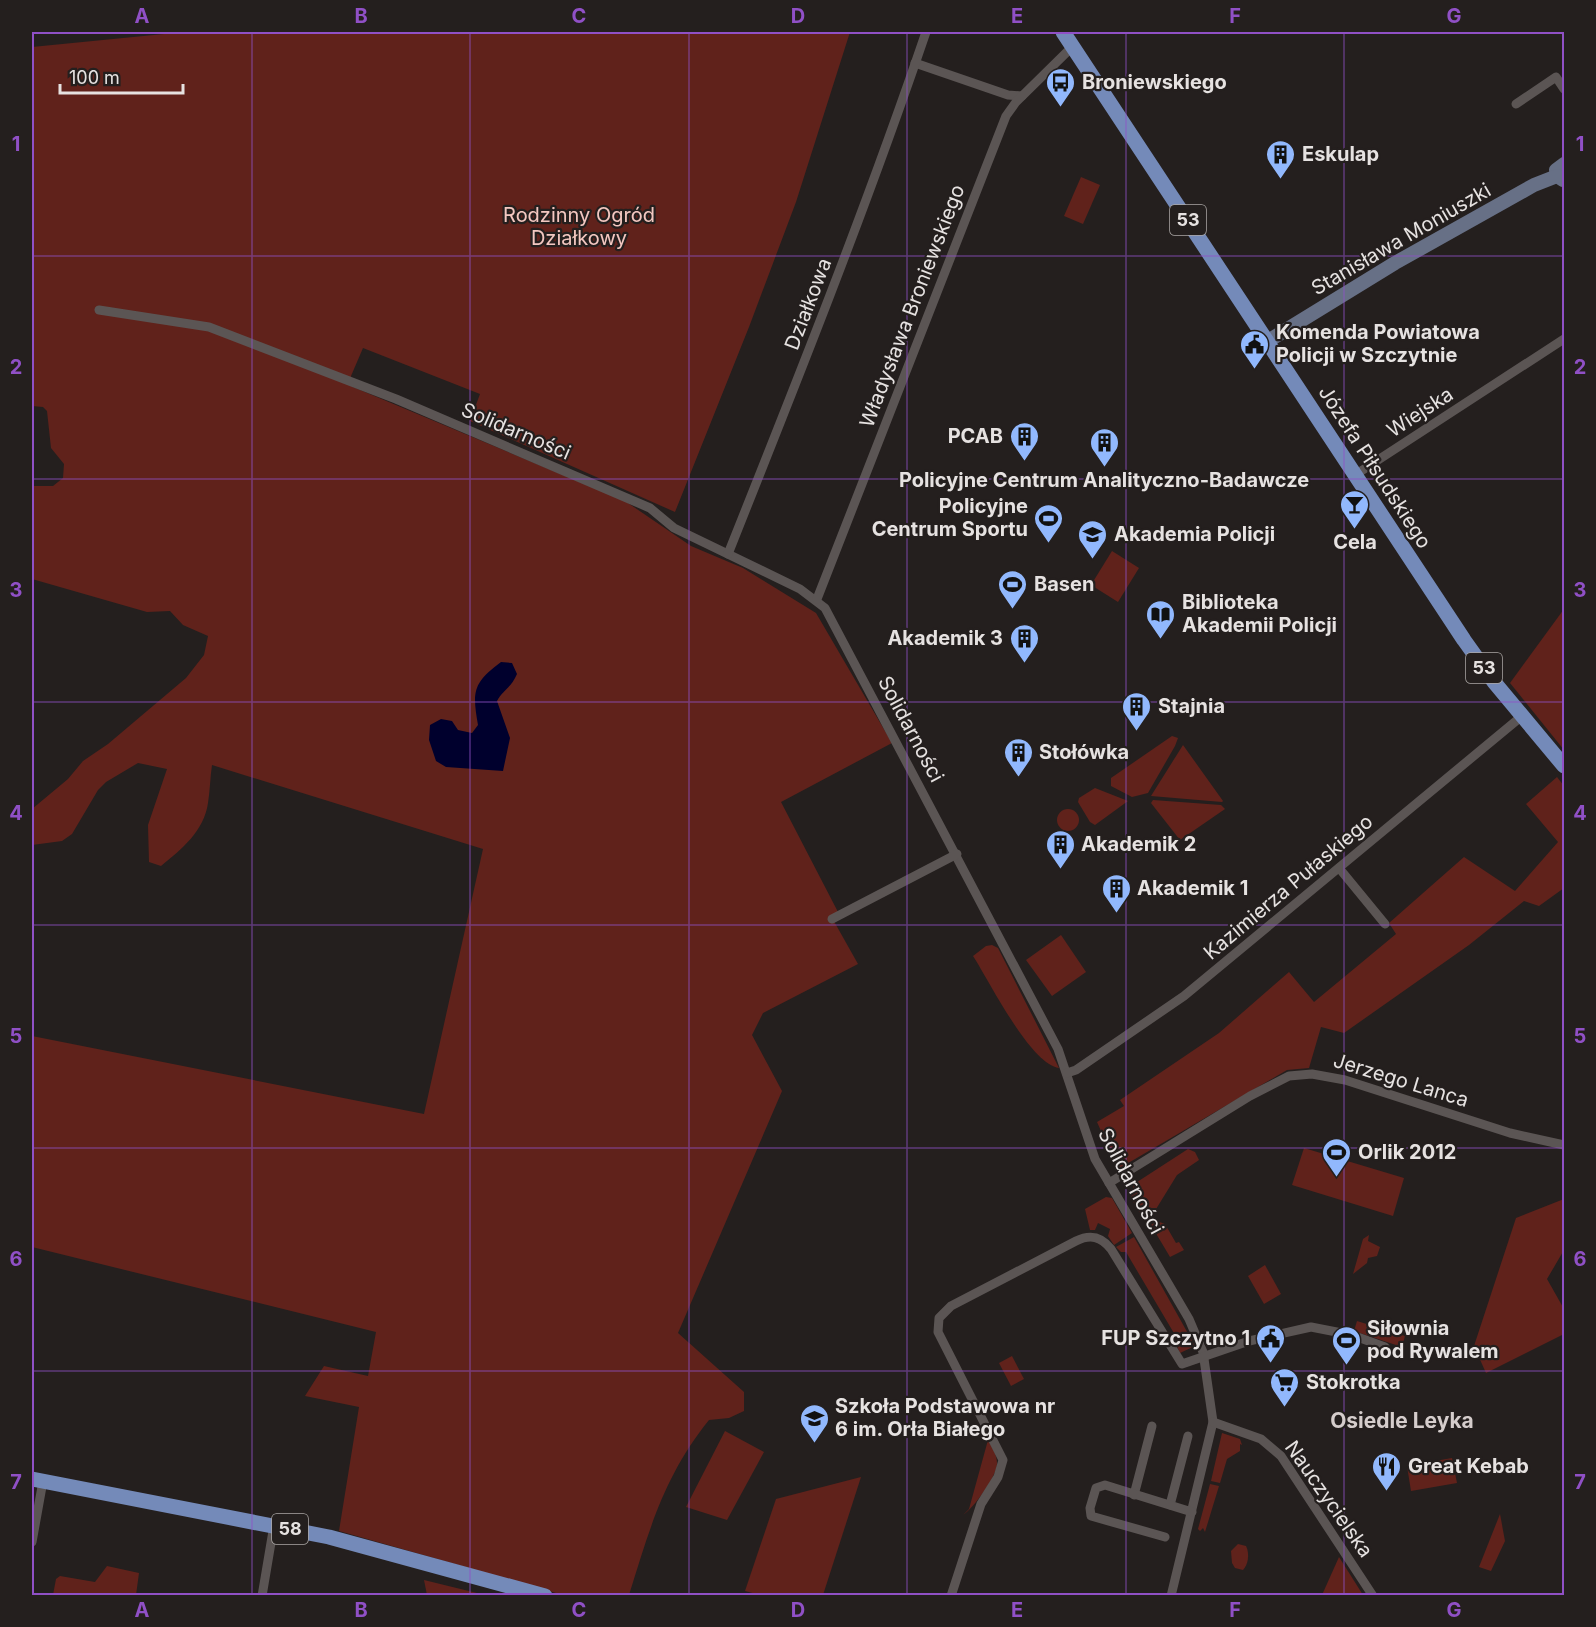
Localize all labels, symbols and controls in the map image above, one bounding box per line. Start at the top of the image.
text: A [135,4,150,28]
text: B [354,4,368,28]
text: C [572,4,586,28]
text: D [791,4,805,28]
text: E [1011,4,1023,28]
text: F [1229,4,1241,28]
text: G [1446,4,1462,28]
scale bar [60,57,183,95]
bus stop icon: Broniewskiego [1045,66,1077,108]
text: 100 m [69,67,120,88]
place label: Broniewskiego [1082,70,1227,94]
text: 1 [12,132,20,156]
text: 1 [1576,132,1584,156]
building icon: Eskulap [1265,138,1297,180]
place label: Eskulap [1302,142,1379,166]
street label: Stanisława Moniuszki [1307,178,1495,300]
street label: Władysława Broniewskiego [855,181,969,431]
park label: Rodzinny Ogród Działkowy [503,203,655,250]
road number: 53 [1170,205,1206,235]
street label: Działkowa [780,255,836,353]
place label: Komenda Powiatowa Policji w Szczytnie [1276,320,1480,367]
public building icon: Komenda Powiatowa Policji w Szczytnie [1239,328,1271,370]
text: 2 [10,355,22,379]
text: 2 [1574,355,1586,379]
street label: Józefa Piłsudskiego [1314,381,1436,553]
street label: Wiejska [1383,382,1457,442]
street label: Solidarności [458,397,574,465]
building icon: PCAB [1008,420,1040,462]
place label: PCAB [948,424,1003,448]
building icon: Policyjne Centrum Analityczno-Badawcze [1088,426,1120,468]
place label: Policyjne Centrum Analityczno-Badawcze [899,468,1309,492]
bar icon: Cela [1339,488,1371,530]
place label: Policyjne Centrum Sportu [872,494,1028,541]
sports icon: Policyjne Centrum Sportu [1033,502,1065,544]
school or university icon: Akademia Policji [1077,518,1109,560]
place label: Akademia Policji [1114,522,1275,546]
place label: Cela [1333,530,1377,554]
sports icon: Basen [997,568,1029,610]
place label: Basen [1034,572,1094,596]
text: 3 [10,578,22,602]
text: 3 [1574,578,1586,602]
place label: Biblioteka Akademii Policji [1182,590,1337,637]
library icon: Biblioteka Akademii Policji [1145,598,1177,640]
building icon: Akademik 3 [1008,622,1040,664]
place label: Akademik 3 [887,626,1003,650]
road number: 53 [1466,653,1502,683]
street label: Solidarności [873,672,949,786]
building icon: Stajnia [1121,690,1153,732]
place label: Stajnia [1158,694,1225,718]
building icon: Stołówka [1002,736,1034,778]
place label: Stołówka [1039,740,1129,764]
text: 4 [9,801,23,825]
text: 4 [1573,801,1587,825]
street label: Kazimierza Pułaskiego [1199,809,1377,965]
building icon: Akademik 2 [1044,828,1076,870]
place label: Akademik 2 [1081,832,1196,856]
building icon: Akademik 1 [1100,872,1132,914]
place label: Akademik 1 [1137,876,1248,900]
text: 5 [10,1024,22,1048]
text: 5 [1574,1024,1586,1048]
street label: Jerzego Lanca [1330,1048,1472,1112]
street label: Solidarności [1093,1124,1169,1238]
sports icon: Orlik 2012 [1321,1136,1353,1178]
place label: Orlik 2012 [1358,1140,1456,1164]
text: 6 [10,1247,23,1271]
text: 6 [1574,1247,1587,1271]
place label: Siłownia pod Rywalem [1367,1316,1499,1363]
public building icon: FUP Szczytno 1 [1255,1322,1287,1364]
sports icon: Siłownia pod Rywalem [1330,1324,1362,1366]
place label: FUP Szczytno 1 [1101,1326,1250,1350]
supermarket icon: Stokrotka [1269,1366,1301,1408]
place label: Stokrotka [1306,1370,1401,1394]
place label: Szkoła Podstawowa nr 6 im. Orła Białego [835,1394,1055,1441]
school or university icon: Szkoła Podstawowa nr 6 im. Orła Białego [798,1402,830,1444]
district label: Osiedle Leyka [1330,1408,1474,1433]
street label: Nauczycielska [1280,1436,1378,1562]
restaurant icon: Great Kebab [1371,1450,1403,1492]
place label: Great Kebab [1408,1454,1529,1478]
text: 7 [10,1470,22,1494]
text: 7 [1574,1470,1586,1494]
road number: 58 [272,1514,308,1544]
text: A [135,1598,150,1622]
text: B [354,1598,368,1622]
text: C [572,1598,586,1622]
text: D [791,1598,805,1622]
text: E [1011,1598,1023,1622]
text: F [1229,1598,1241,1622]
text: G [1446,1598,1462,1622]

